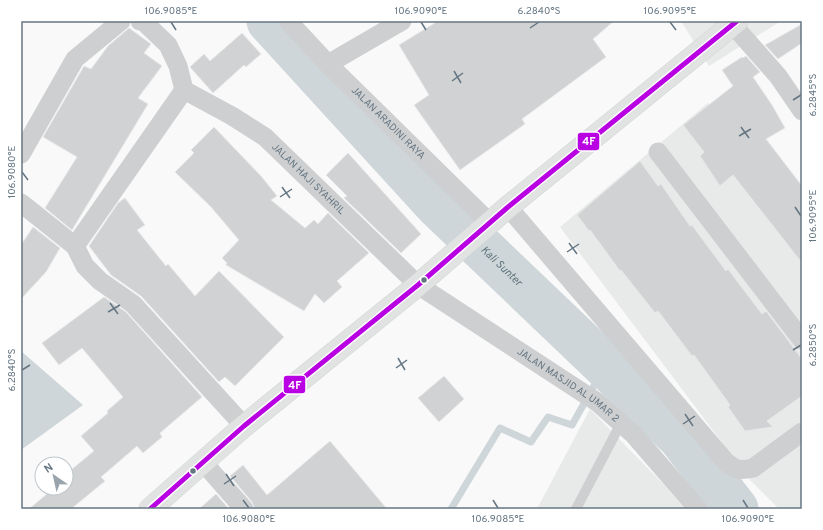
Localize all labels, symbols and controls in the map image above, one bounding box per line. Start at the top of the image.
text: 106.9085°E [144,5,198,18]
text: 106.9090°E [394,5,448,18]
text: 6.2840°S [517,5,561,18]
text: 106.9095°E [644,5,696,18]
text: 6.2845°S [807,74,820,116]
street label: JALAN ARADINI RAYA [348,84,428,163]
line badge: 4F [577,132,600,151]
text: 4F [582,135,596,149]
street label: JALAN HAJI SYAHRIL [269,140,348,218]
text: 106.9080°E [6,145,19,199]
text: 106.9095°E [807,190,820,242]
water label: Kali Sunter [477,243,526,290]
unlabelled marker [419,275,429,285]
text: 6.2850°S [807,323,820,367]
street label: JALAN MASJID AL UMAR 2 [515,345,622,425]
text: 6.2840°S [6,348,19,392]
line badge: 4F [283,375,306,394]
text: 4F [288,379,302,393]
north arrow [34,456,74,496]
text: N [42,461,56,477]
unlabelled marker [188,466,198,476]
text: 106.9080°E [222,513,276,526]
text: 106.9085°E [471,513,525,526]
text: 106.9090°E [721,513,775,526]

